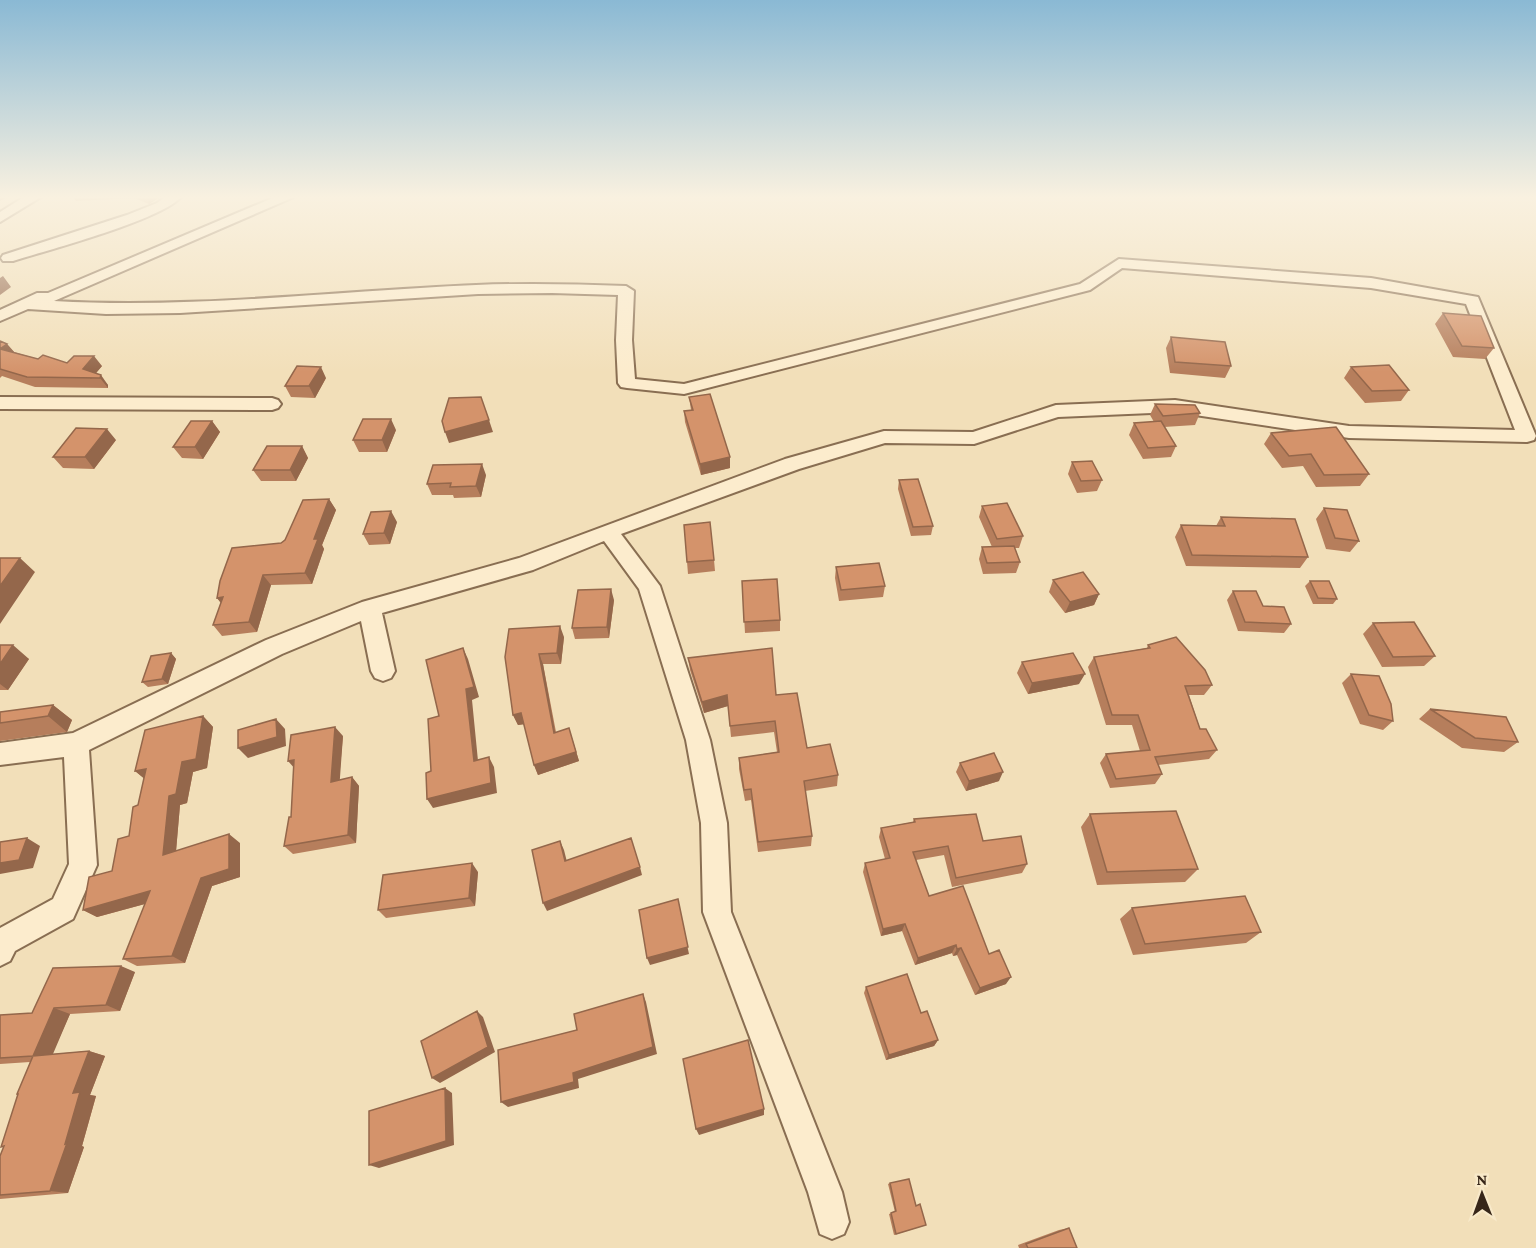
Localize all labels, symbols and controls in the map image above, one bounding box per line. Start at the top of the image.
north arrow [1452,1164,1512,1224]
text: N [1476,1171,1487,1188]

